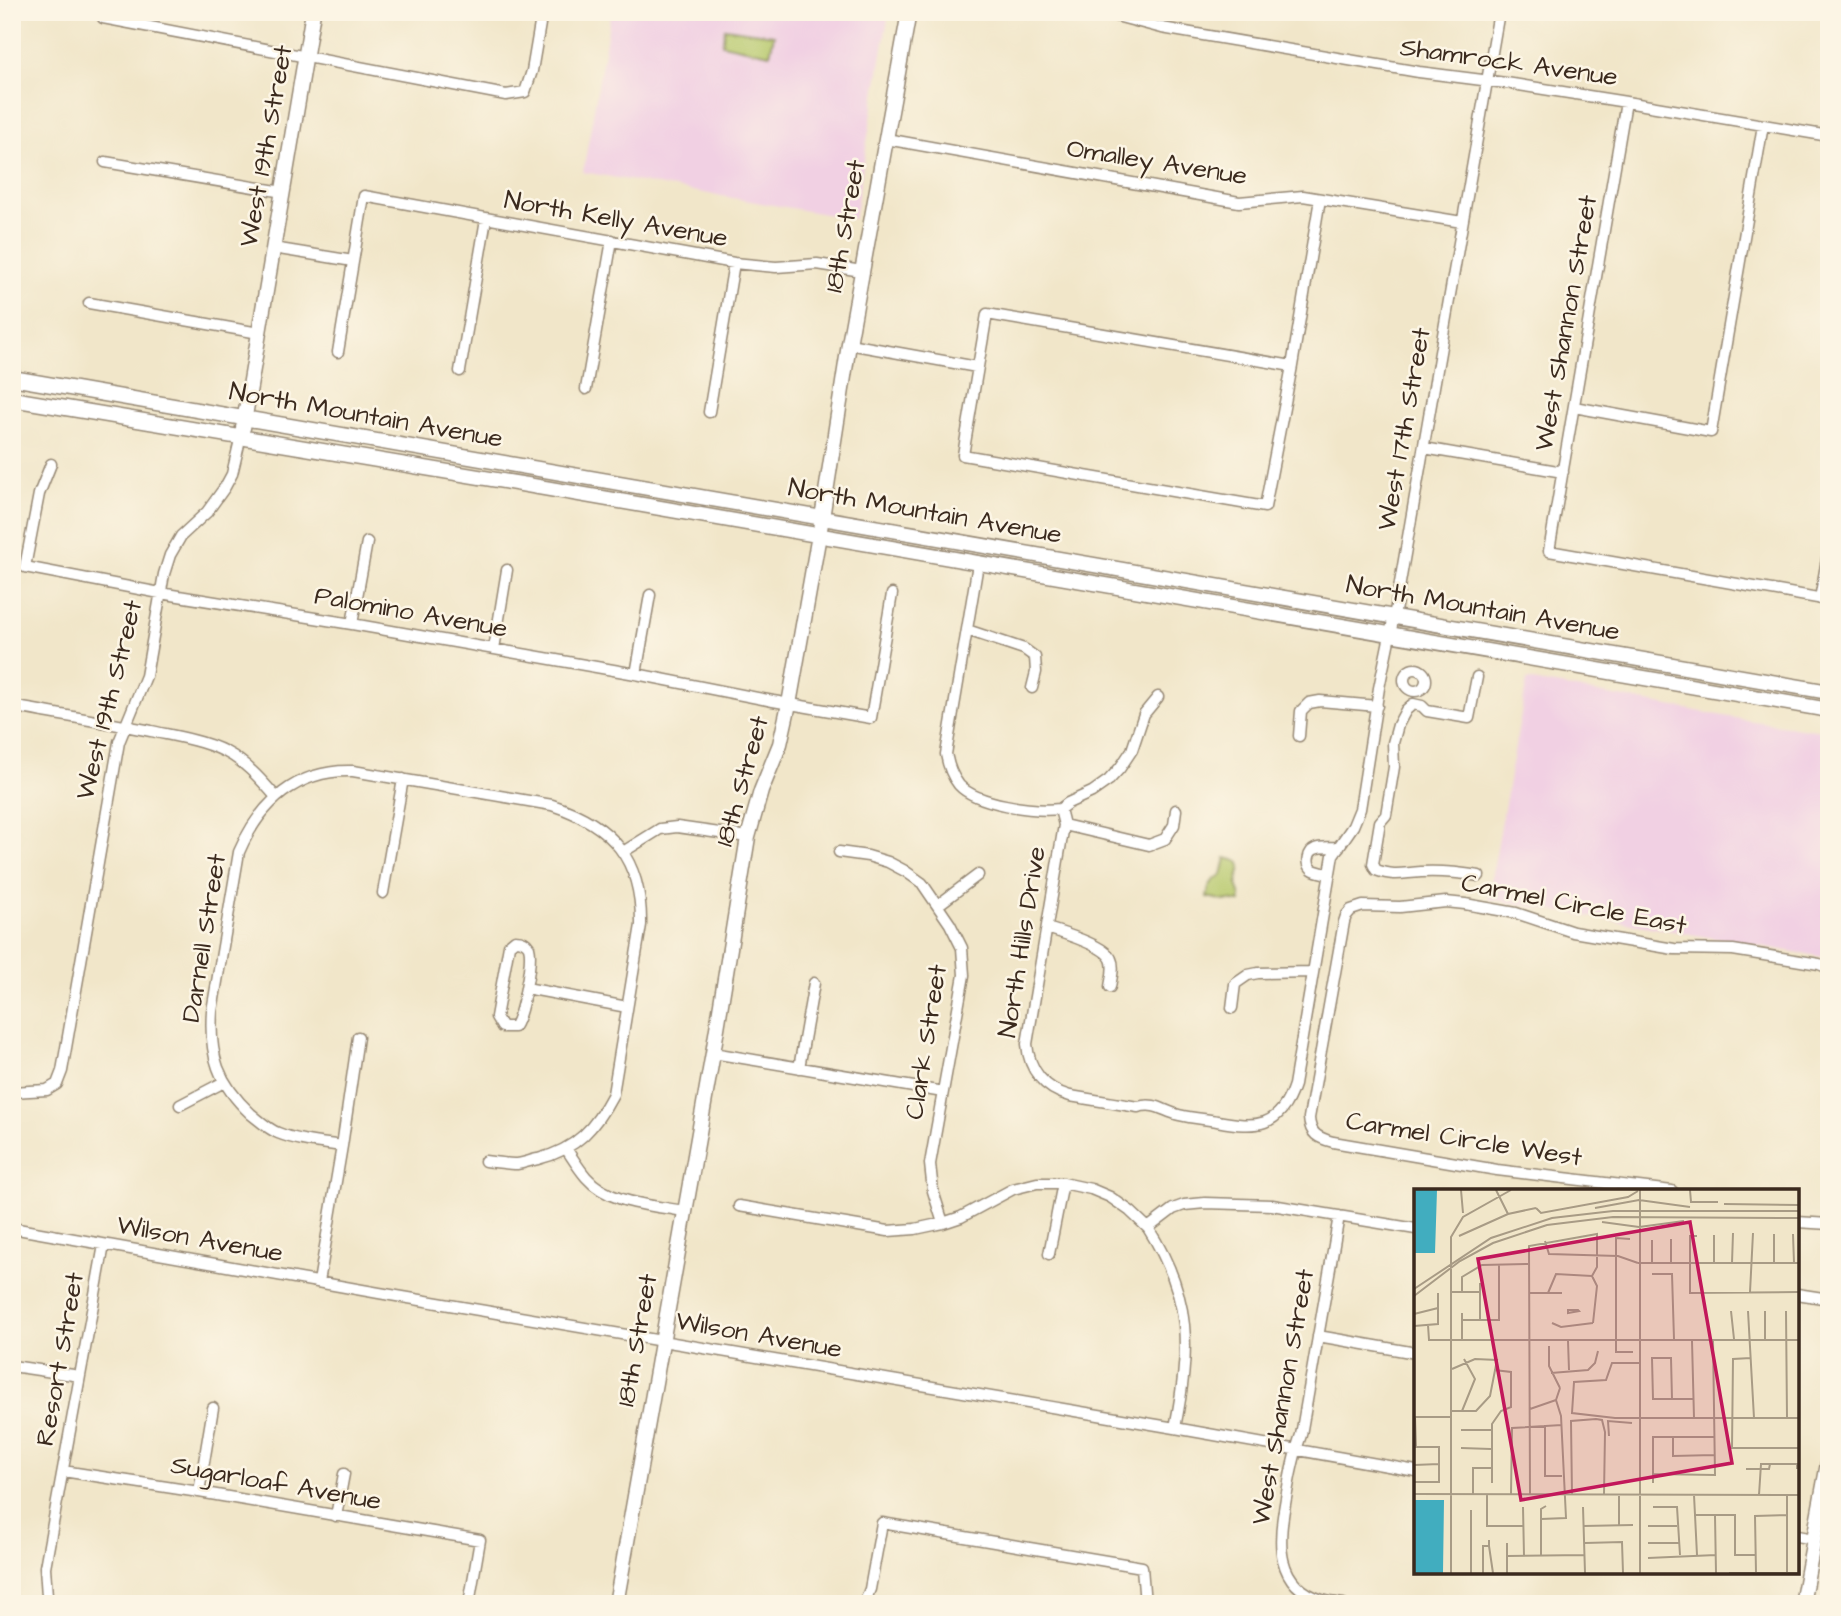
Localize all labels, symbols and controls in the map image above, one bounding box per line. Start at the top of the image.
street label: Shamrock Avenue [1398,29,1620,95]
street label: West 19th Street [231,42,302,250]
street label: Omalley Avenue [1064,130,1250,196]
street label: 18th Street [816,156,874,295]
street label: North Kelly Avenue [501,182,731,258]
street label: West Shannon Street [1526,192,1606,454]
street label: West 17th Street [1368,324,1440,533]
street label: North Mountain Avenue [226,373,506,457]
street label: North Mountain Avenue [785,469,1065,553]
street label: North Mountain Avenue [1343,566,1623,650]
street label: Palomino Avenue [312,577,510,647]
street label: West 19th Street [67,596,151,804]
street label: 18th Street [706,711,778,850]
street label: North Hills Drive [989,844,1055,1040]
street label: Darnell Street [173,851,235,1025]
street label: Carmel Circle East [1458,865,1690,944]
street label: Clark Street [896,961,956,1122]
street label: Carmel Circle West [1343,1103,1585,1176]
inset map [1414,1189,1799,1574]
street label: Wilson Avenue [114,1207,286,1271]
street label: West Shannon Street [1243,1266,1323,1528]
street label: Resort Street [27,1269,93,1449]
street label: 18th Street [608,1270,666,1409]
street label: Wilson Avenue [673,1303,845,1367]
street label: Sugarloaf Avenue [168,1447,384,1521]

